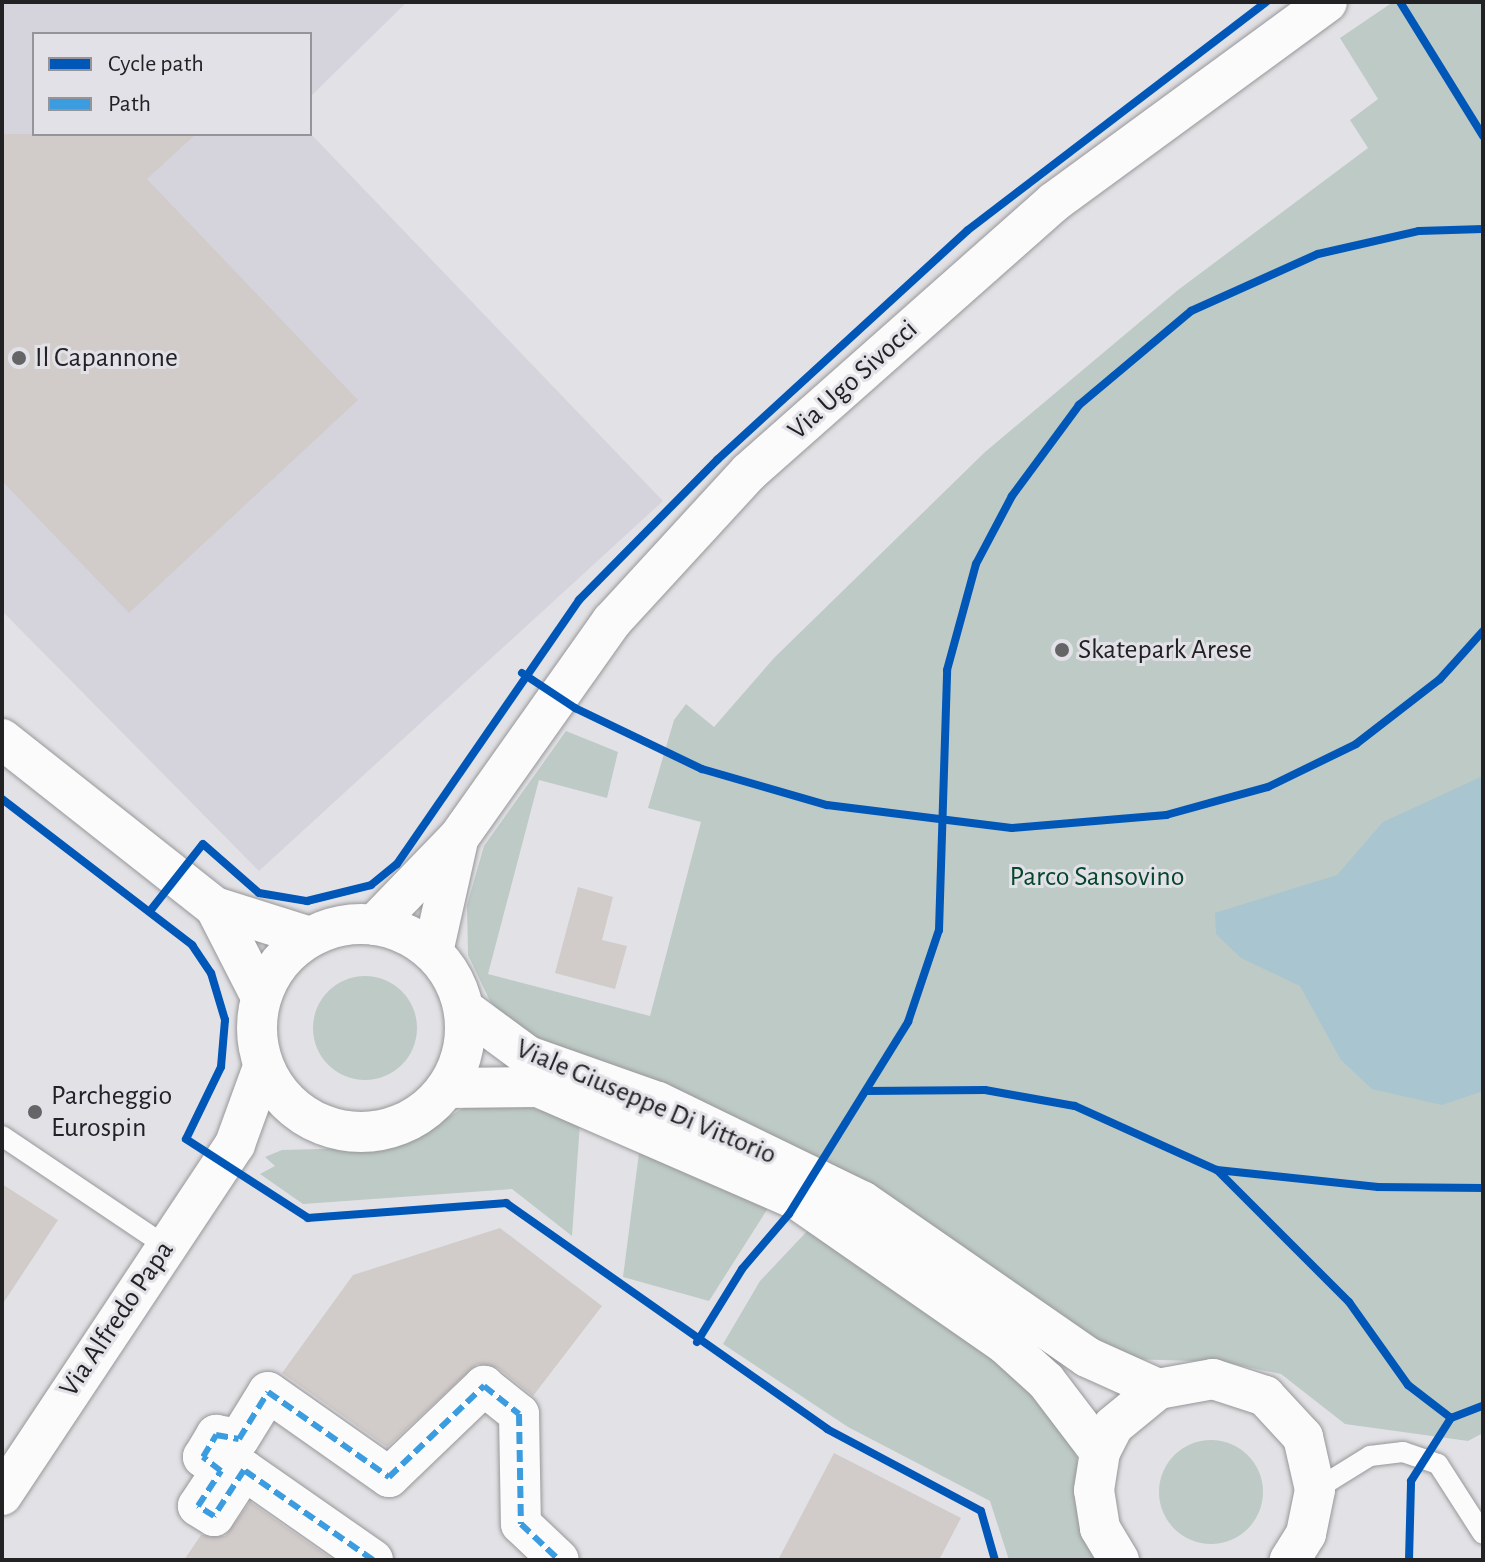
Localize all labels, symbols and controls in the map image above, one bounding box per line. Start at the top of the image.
legend [32,32,312,136]
text: Cycle path [108,52,204,76]
text: Path [108,92,151,116]
street label: Via Ugo Sivocci [781,313,925,447]
place label: Il Capannone [35,341,178,375]
marker: Il Capannone [10,349,28,367]
place label: Skatepark Arese [1078,633,1252,667]
marker: Skatepark Arese [1053,641,1071,659]
park label: Parco Sansovino [1010,860,1184,894]
street label: Viale Giuseppe Di Vittorio [511,1032,781,1172]
place label: Parcheggio Eurospin [51,1079,172,1145]
marker: Parcheggio Eurospin [26,1103,44,1121]
street label: Via Alfredo Papa [53,1235,181,1403]

